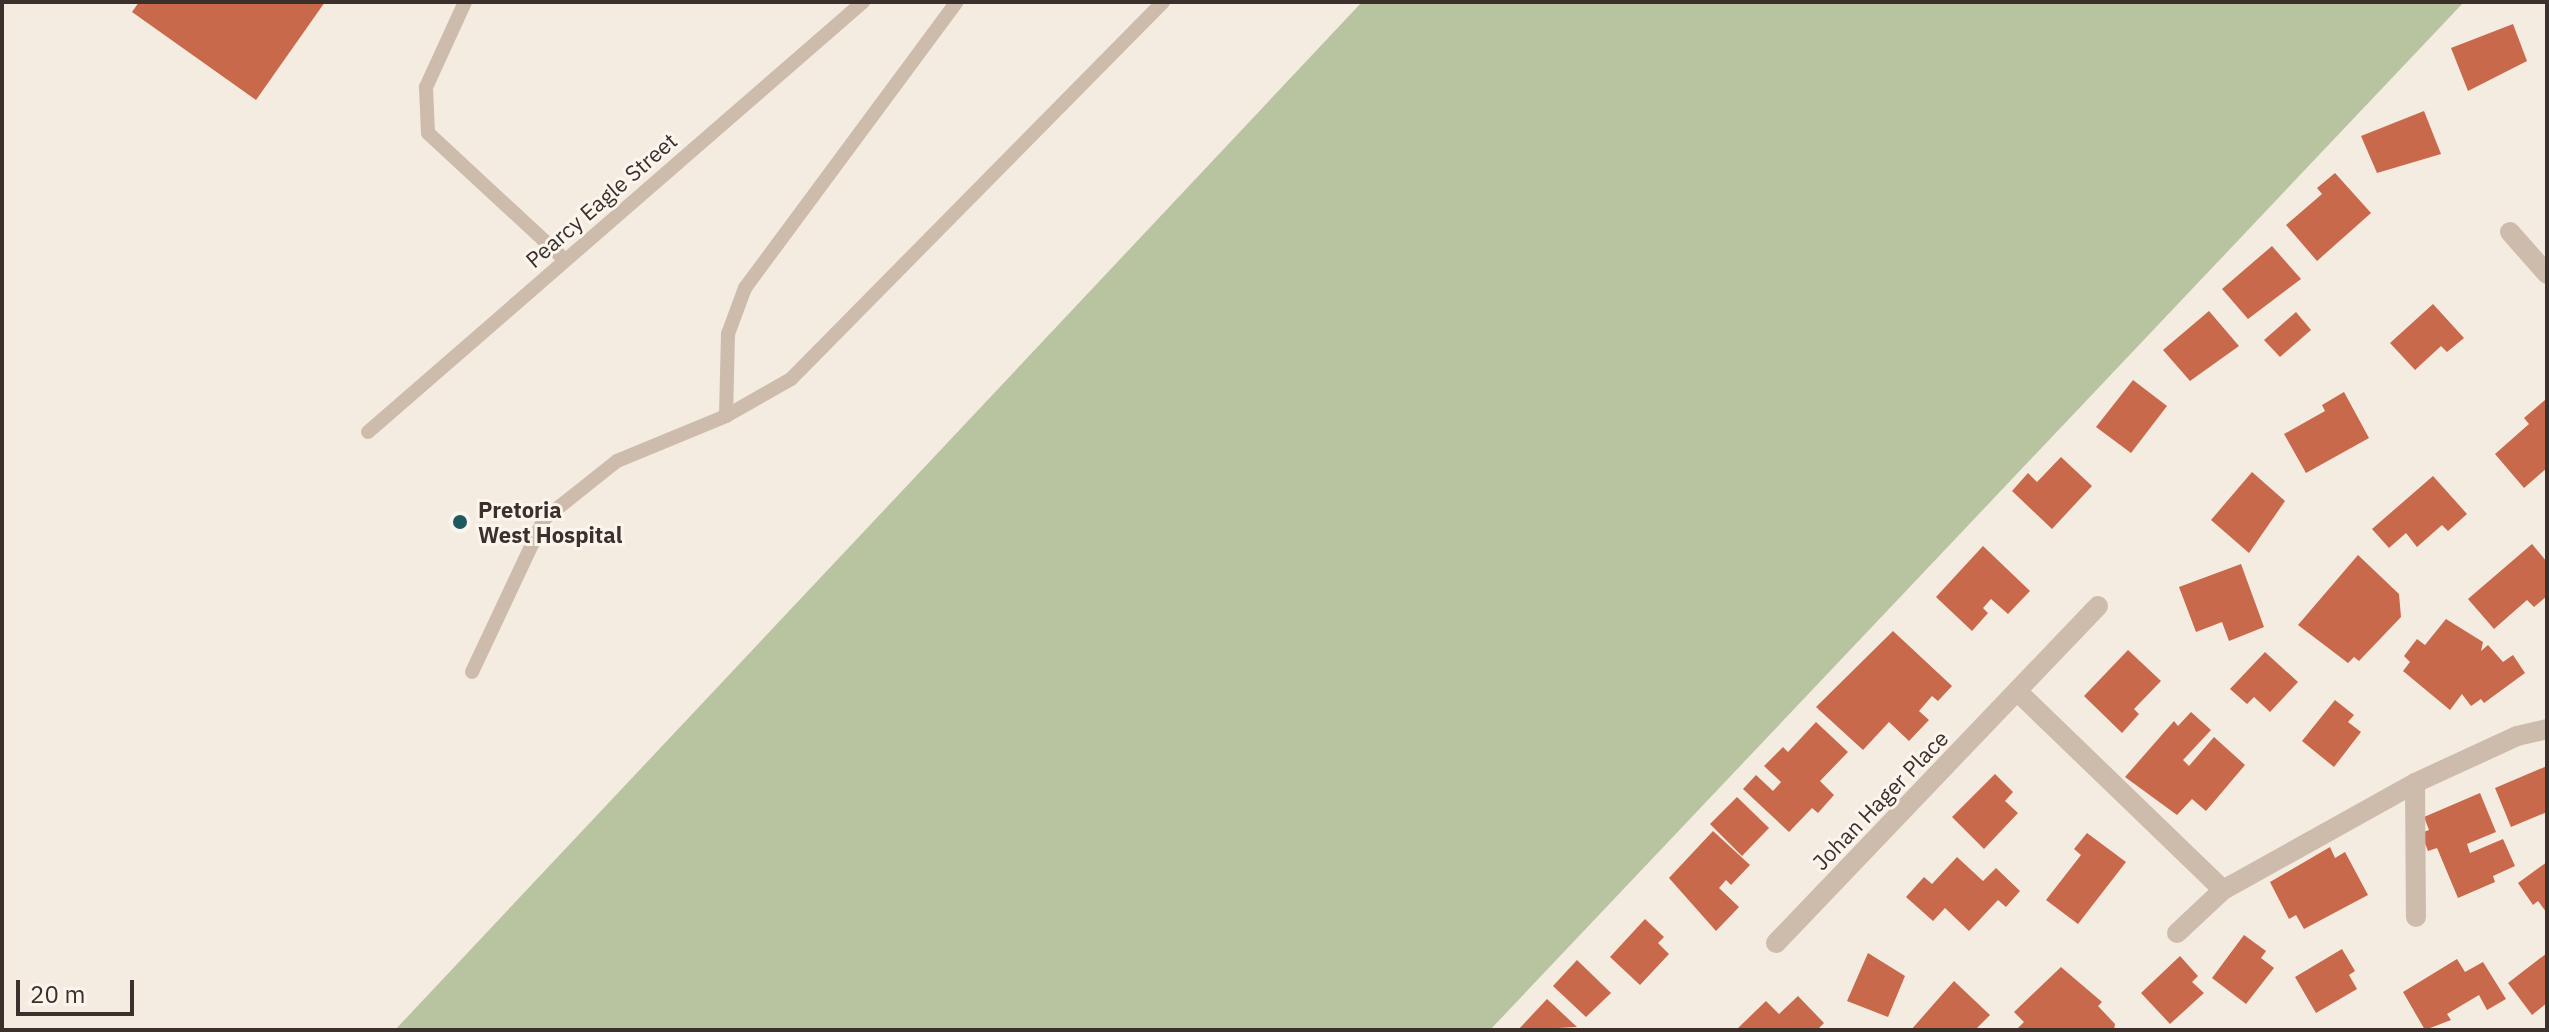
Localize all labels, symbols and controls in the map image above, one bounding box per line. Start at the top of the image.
street label: Pearcy Eagle Street [520,127,682,273]
place label: Pretoria West Hospital [478,496,622,548]
marker: Pretoria West Hospital [449,511,471,533]
street label: Johan Hager Place [1807,725,1953,875]
scale bar [20,964,138,1014]
text: 20 m [30,978,85,1010]

